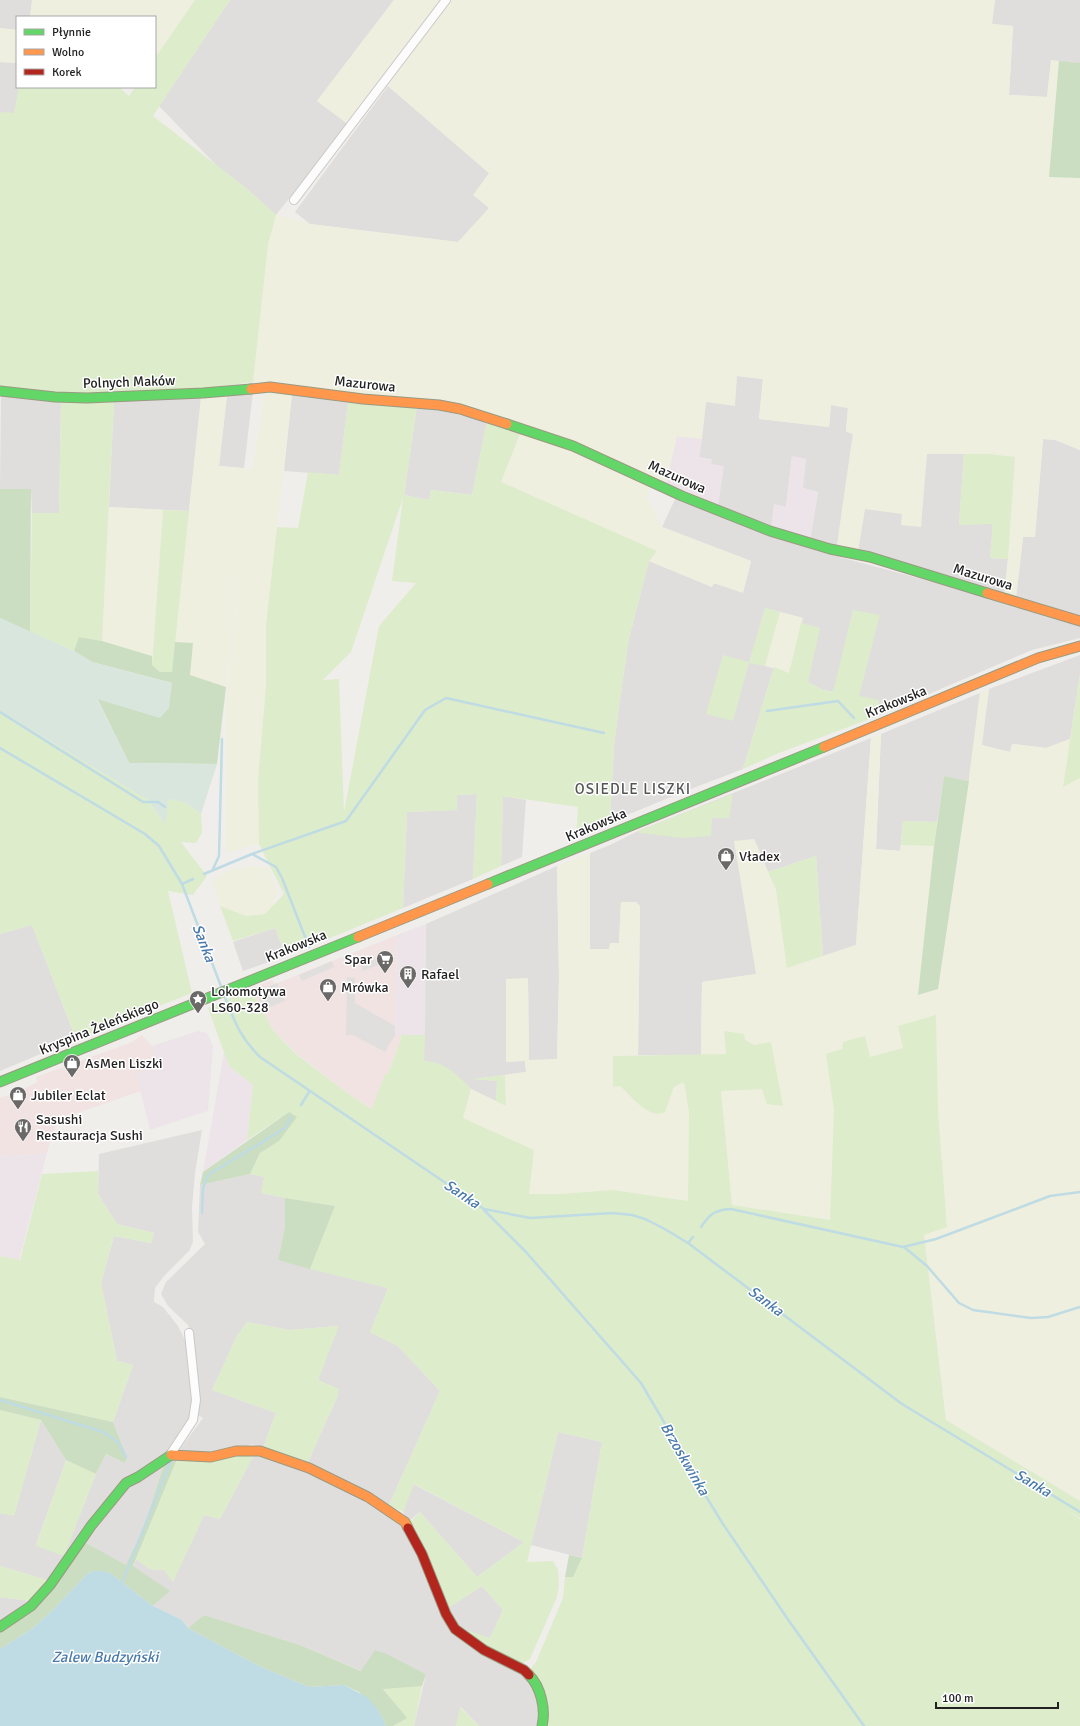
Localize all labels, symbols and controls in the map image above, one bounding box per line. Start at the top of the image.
legend [16,16,156,88]
text: Płynnie [52,25,91,40]
text: Wolno [52,45,84,60]
text: Korek [52,65,81,80]
street label: Polnych Maków [83,372,175,392]
street label: Mazurowa [334,372,396,396]
street label: Mazurowa [645,457,709,497]
street label: Mazurowa [951,560,1015,594]
street label: Krakowska [863,682,929,722]
district label: OSIEDLE LISZKI [575,780,691,798]
street label: Krakowska [563,805,629,845]
shop icon: Vładex [716,846,736,871]
place label: Vładex [739,848,780,865]
water label: Sanka [189,921,220,965]
street label: Krakowska [263,926,329,966]
supermarket icon: Spar [375,949,395,974]
place label: Spar [345,951,373,968]
building icon: Rafael [398,964,418,989]
place label: Rafael [421,966,459,983]
shop icon: Mrówka [318,977,338,1002]
place label: Mrówka [341,979,389,996]
place label: Lokomotywa LS60-328 [211,983,286,1016]
place icon: Lokomotywa LS60-328 [188,989,208,1014]
street label: Kryspina Żeleńskiego [37,995,161,1059]
shop icon: AsMen Liszki [62,1053,82,1078]
place label: AsMen Liszki [85,1055,163,1072]
shop icon: Jubiler Eclat [8,1085,28,1110]
place label: Jubiler Eclat [31,1087,106,1104]
place label: Sasushi Restauracja Sushi [36,1111,143,1144]
restaurant icon: Sasushi Restauracja Sushi [13,1117,33,1142]
water label: Sanka [441,1176,484,1213]
water label: Sanka [745,1282,787,1320]
water label: Brzoskwinka [657,1419,713,1499]
water label: Sanka [1012,1465,1055,1501]
water label: Zalew Budzyński [52,1648,160,1666]
scale bar [936,1684,1058,1710]
text: 100 m [942,1691,974,1706]

